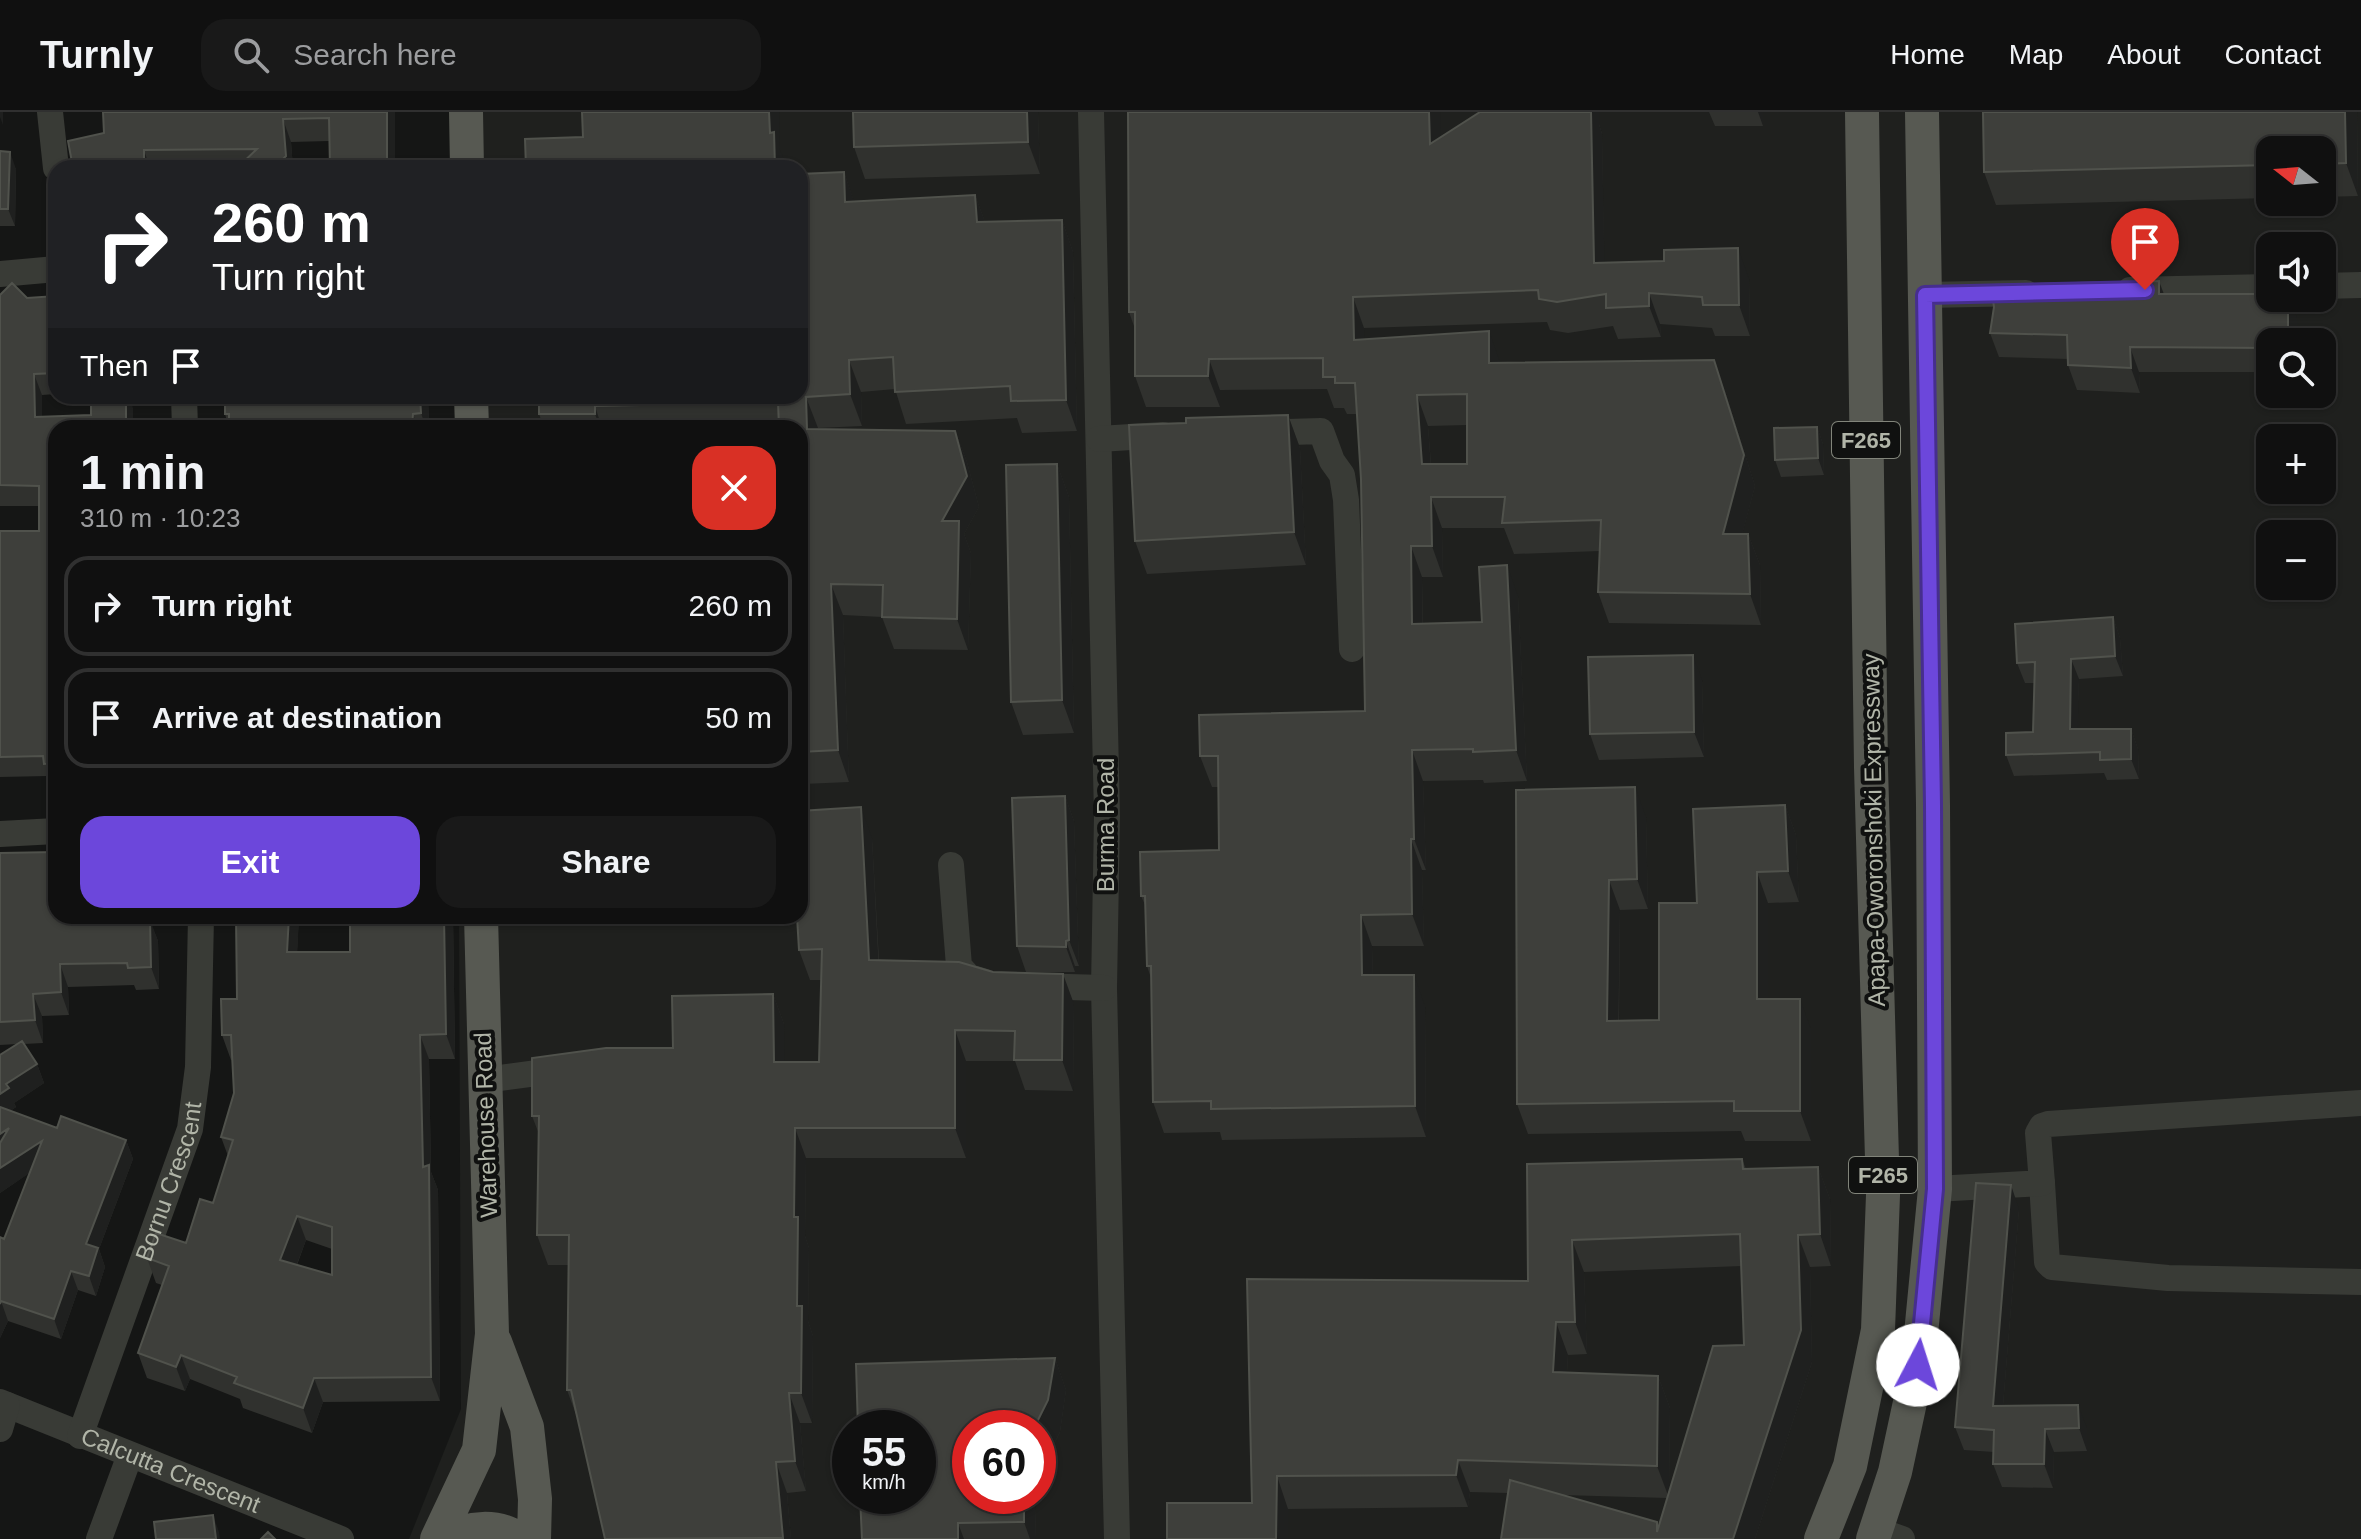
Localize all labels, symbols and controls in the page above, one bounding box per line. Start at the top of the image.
search box [201,19,761,91]
icon: search [229,33,273,77]
text: Turnly [40,34,153,76]
text: Search here [293,38,457,71]
text: Home [1890,39,1965,70]
text: Map [2009,39,2063,70]
text: About [2107,39,2181,70]
text: Contact [2225,39,2321,70]
north arrow [2256,136,2336,216]
map controls [2256,136,2336,600]
text: 260 m [212,191,371,254]
icon: right [80,192,184,296]
pin [2111,208,2179,290]
icon: arrive [2123,220,2167,264]
button: sound [2256,232,2336,312]
text: Turn right [212,257,365,298]
button: search [2256,328,2336,408]
icon: arrive [164,344,208,388]
text: Then [80,349,148,382]
road number: F265 [1832,422,1900,458]
button: + [2256,424,2336,504]
text: 1 min [80,446,205,499]
button: close [692,446,776,530]
text: 310 m · 10:23 [80,503,240,533]
button: − [2256,520,2336,600]
icon: right [84,584,128,628]
text: Turn right [152,589,291,622]
text: 260 m [689,589,772,622]
street label: Apapa-Oworonshoki Expressway [1857,653,1890,1007]
icon: arrive [84,696,128,740]
text: Arrive at destination [152,701,442,734]
text: 50 m [705,701,772,734]
street label: Burma Road [1092,758,1119,892]
button: Exit [80,816,420,908]
button: Share [436,816,776,908]
street label: Warehouse Road [469,1032,502,1218]
street label: Bornu Crescent [130,1100,206,1265]
road number: F265 [1849,1157,1917,1193]
position arrow [1876,1323,1960,1407]
speed limit sign: 60 [952,1410,1056,1514]
street label: Calcutta Crescent [77,1422,265,1518]
text: 55 [862,1430,906,1474]
text: km/h [862,1471,906,1493]

